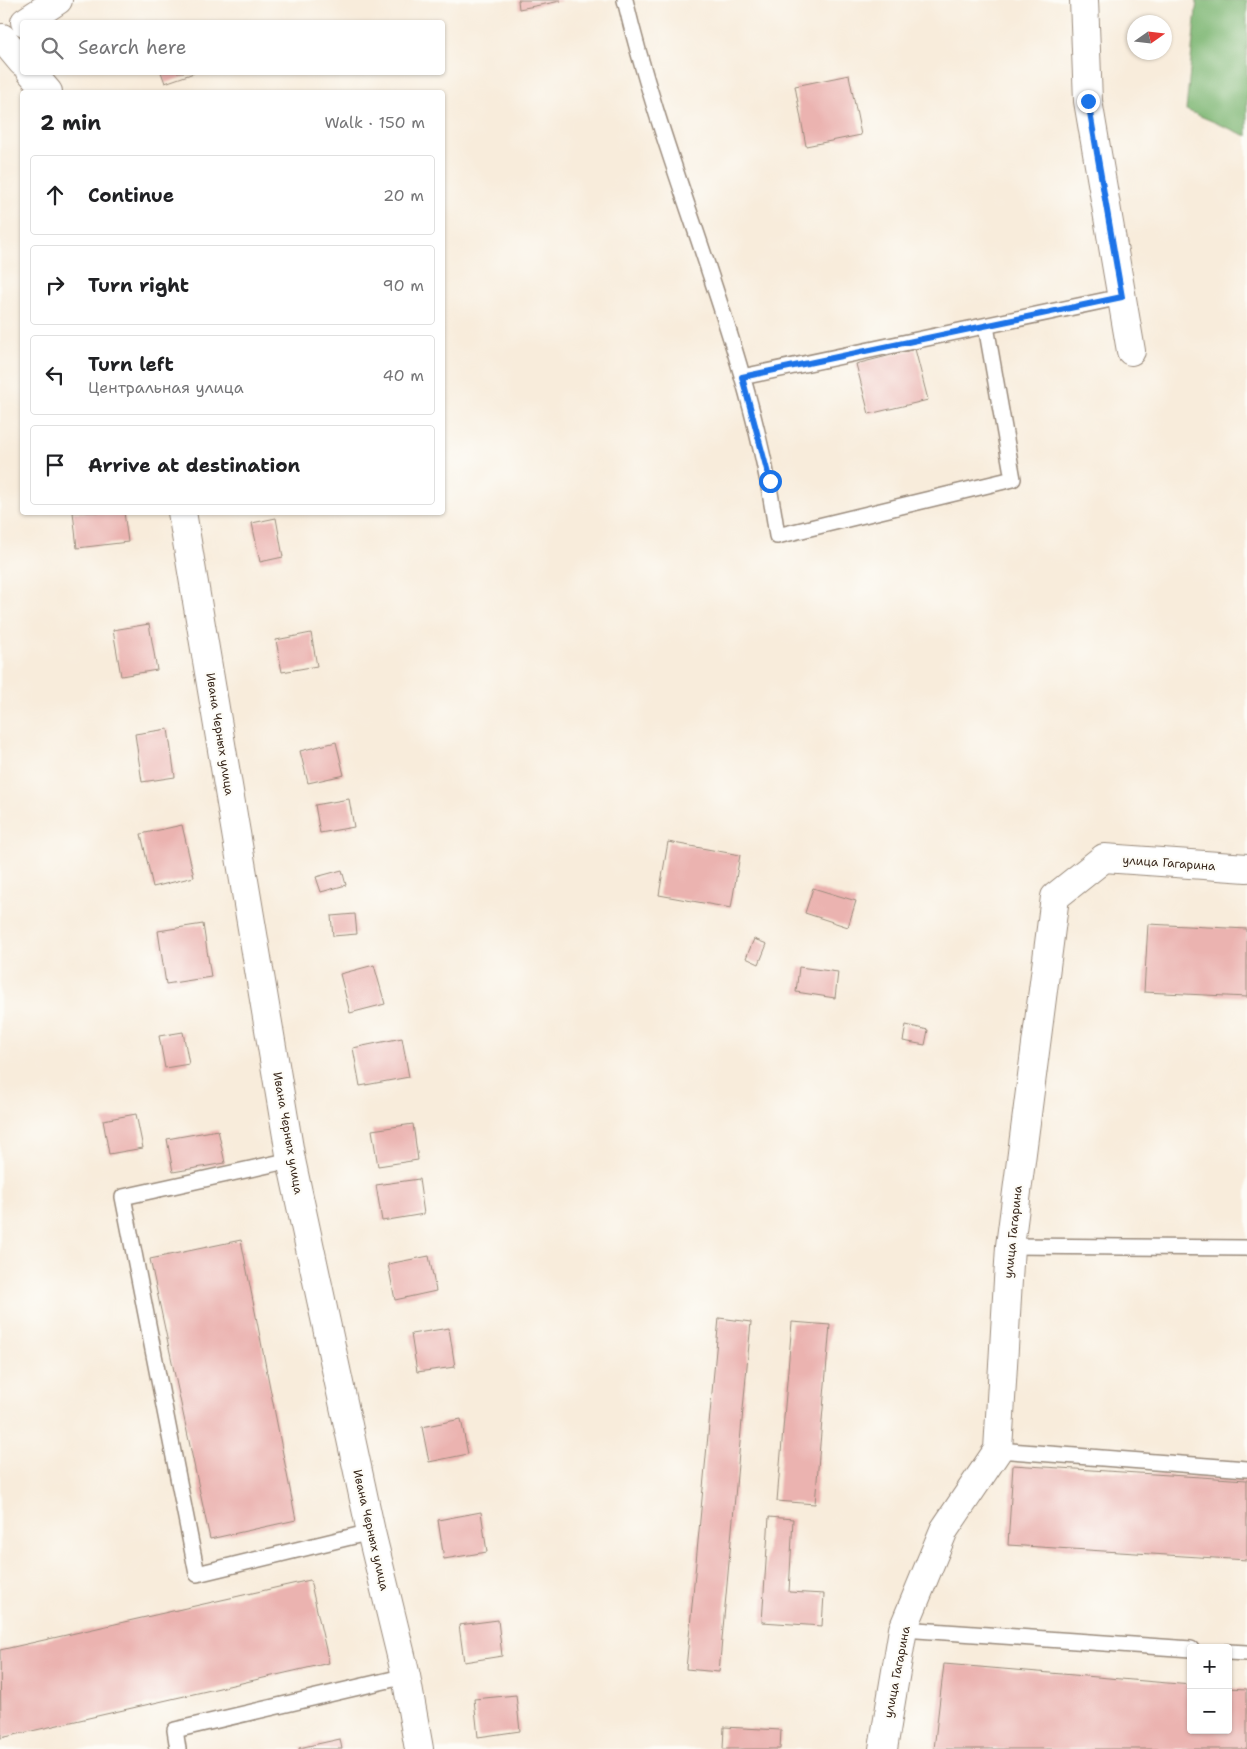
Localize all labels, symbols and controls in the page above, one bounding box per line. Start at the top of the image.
north arrow [1127,15,1172,60]
search box [20,20,445,75]
icon: search [38,34,66,62]
text: Search here [78,35,187,60]
route end [1077,90,1100,113]
text: 2 min [40,109,101,137]
text: Walk · 150 m [324,112,425,133]
icon: ahead [41,181,69,209]
text: Continue [88,183,174,208]
text: 20 m [383,185,424,206]
icon: right [41,271,69,299]
text: Turn right [88,273,189,298]
text: 90 m [383,275,424,296]
text: Turn left [88,352,174,377]
icon: left [41,361,69,389]
text: 40 m [382,365,424,386]
text: Центральная улица [88,377,244,398]
icon: arrive [41,451,69,479]
text: Arrive at destination [88,453,300,478]
route start [759,470,782,493]
street label: Ивана Черных улица [202,672,238,797]
street label: улица Гагарина [1122,852,1217,874]
street label: Ивана Черных улица [269,1071,307,1196]
street label: улица Гагарина [1000,1184,1026,1279]
street label: Ивана Черных улица [349,1468,393,1593]
street label: улица Гагарина [880,1624,914,1719]
map controls [1187,1644,1232,1734]
button: + [1187,1644,1232,1689]
button: − [1187,1689,1232,1734]

